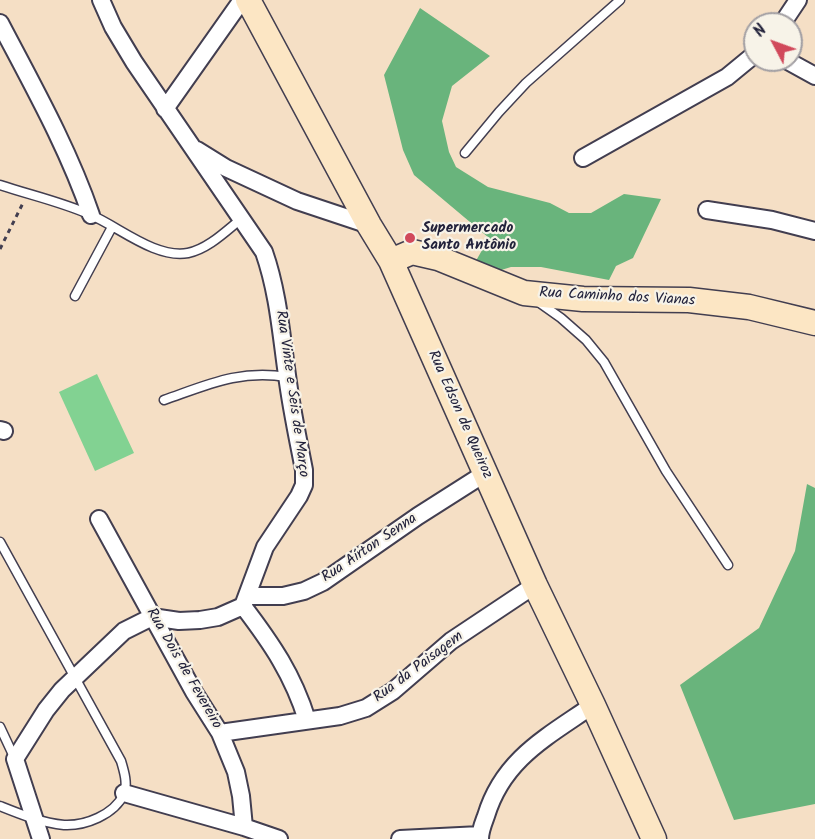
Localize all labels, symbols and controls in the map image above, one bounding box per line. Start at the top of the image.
north arrow [743,12,803,72]
text: N [748,19,773,43]
place label: Supermercado Santo Antônio [422,220,516,255]
marker: Supermercado Santo Antônio [403,231,417,245]
street label: Rua Caminho dos Vianas [539,285,695,311]
street label: Rua Vinte e Seis de Março [270,309,312,479]
street label: Rua Edson de Queiroz [423,348,495,482]
street label: Rua Aírton Senna [319,510,421,588]
street label: Rua Dois de Fevereiro [141,605,225,733]
street label: Rua da Paisagem [371,628,467,708]

